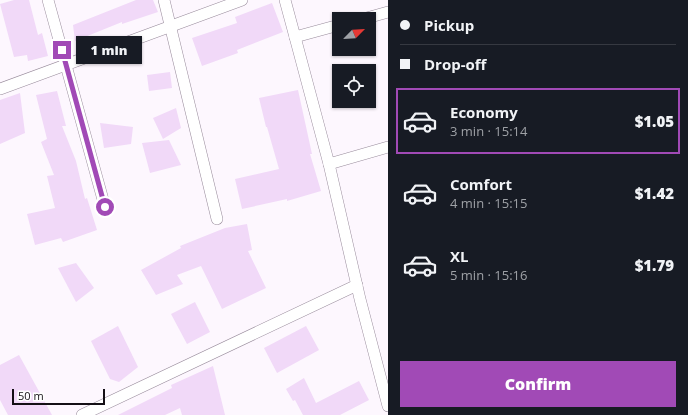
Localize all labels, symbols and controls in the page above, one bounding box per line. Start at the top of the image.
north arrow [332,12,376,56]
map controls [332,12,376,108]
text: Pickup [424,15,474,35]
callout: 1 min [76,36,142,64]
route end [53,41,71,59]
text: 1 min [91,41,127,59]
text: Drop-off [424,54,486,74]
button: locate [332,64,376,108]
text: Economy [450,102,518,122]
icon: car [402,103,438,139]
text: $1.05 [635,111,674,131]
text: 3 min · 15:14 [450,122,527,140]
text: Comfort [450,174,512,194]
icon: car [402,175,438,211]
text: $1.42 [635,183,674,203]
text: 4 min · 15:15 [450,194,527,212]
route start [96,198,114,216]
text: XL [450,246,468,266]
icon: car [402,247,438,283]
text: $1.79 [635,255,674,275]
text: 5 min · 15:16 [450,266,527,284]
button: Confirm [400,361,676,407]
scale bar [12,387,105,406]
text: 50 m [18,388,44,403]

